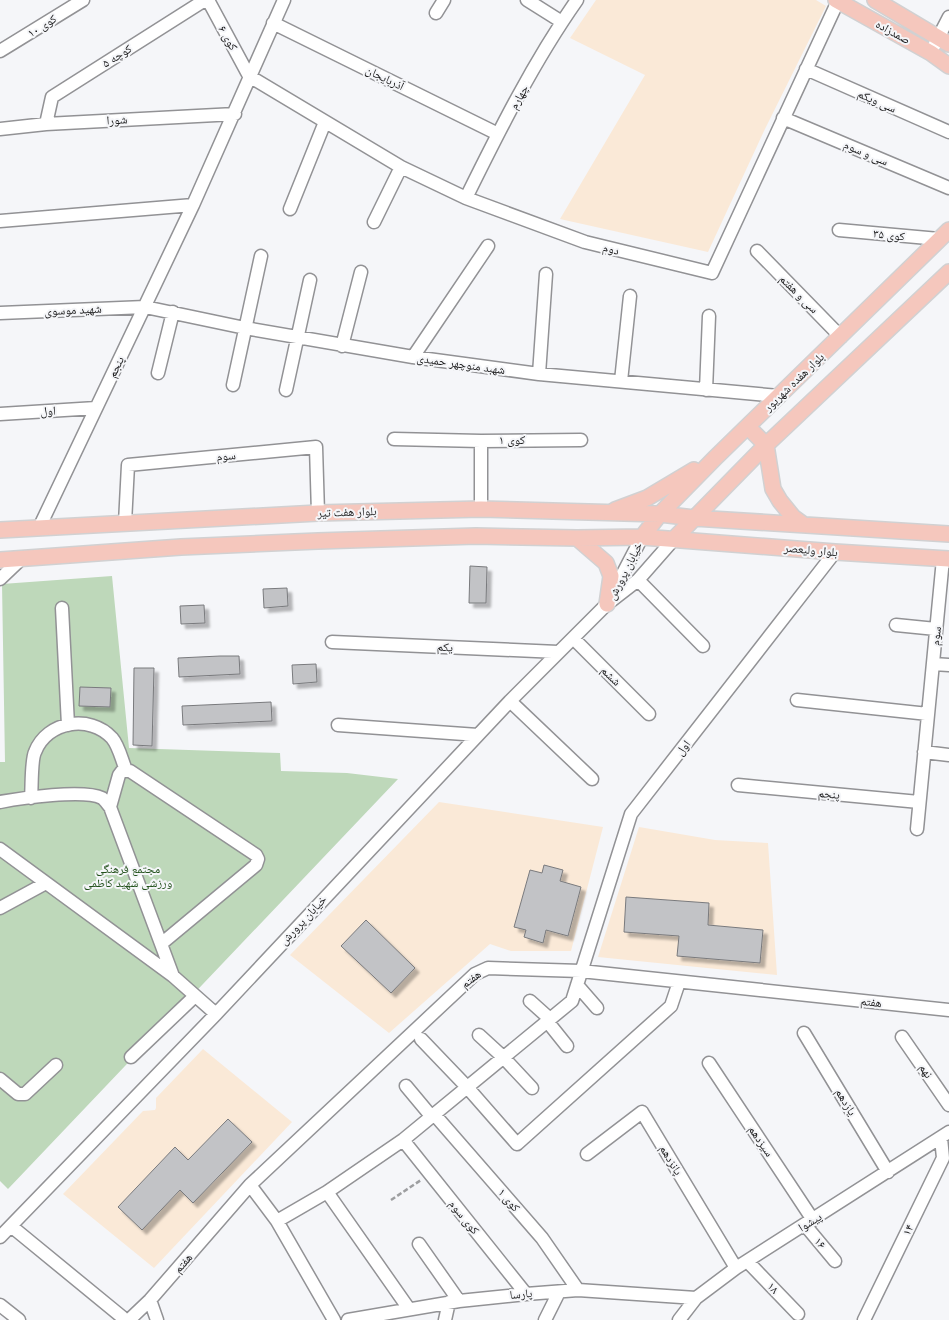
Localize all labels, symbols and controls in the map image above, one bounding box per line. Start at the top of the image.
street label: کوی ۱۰ [25,12,59,40]
street label: صمدزاده [873,17,913,47]
street label: کوی ۶ [215,23,241,53]
street label: کوچه ۵ [100,42,134,70]
street label: آذربایجان [363,63,407,94]
street label: چهارم [507,82,533,112]
street label: سی ویکم [855,86,899,117]
street label: شورا [106,112,128,128]
street label: سی و سوم [841,137,891,170]
street label: کوی ۳۵ [872,226,906,244]
street label: دوم [601,240,621,259]
street label: سی و هفتم [776,272,821,317]
street label: شهید موسوی [44,302,102,319]
street label: بلوار هفده شهریور [760,350,827,415]
street label: شهبد منوچهر حمیدی [416,351,506,378]
street label: پنجم [105,354,128,380]
street label: اول [40,403,56,419]
street label: کوی ۱ [499,433,525,447]
street label: سوم [216,448,236,465]
street label: بلوار هفت تیر [316,504,377,520]
street label: خیابان پرورش [605,540,646,602]
street label: بلوار ولیعصر [782,541,838,560]
street label: سوم [928,626,945,646]
street label: یکم [437,640,454,655]
street label: ششم [597,663,624,690]
street label: اول [673,737,693,758]
street label: پنجم [817,786,841,803]
park label: مجتمع فرهنگی ورزشی شهید کاظمی [84,862,172,890]
street label: خیابان پرورش [276,892,330,948]
street label: هفتم [458,967,484,992]
street label: هفتم [860,994,882,1011]
street label: نهم [915,1061,936,1081]
street label: یازدهم [832,1086,860,1119]
street label: سیزدهم [745,1123,776,1160]
street label: پانزدهم [656,1142,686,1179]
street label: کوی ۱ [495,1185,523,1215]
street label: کوی سوم [445,1197,482,1238]
street label: پیشوا [796,1209,825,1235]
street label: ۱۴ [899,1222,917,1238]
street label: ۱۶ [811,1234,829,1252]
street label: هفتم [171,1250,196,1276]
street label: ۱۸ [764,1279,782,1297]
street label: پارسا [509,1286,533,1302]

